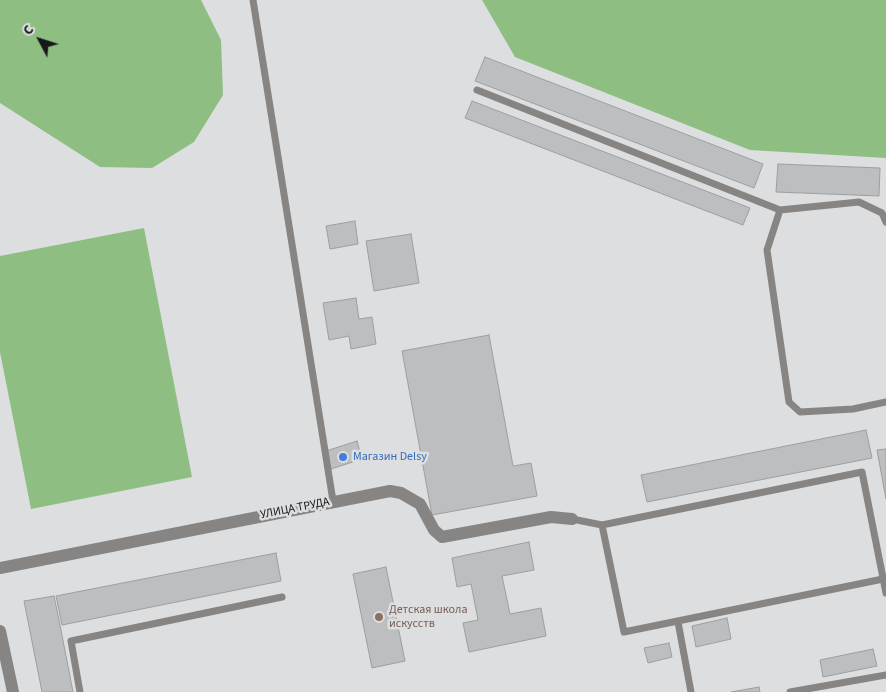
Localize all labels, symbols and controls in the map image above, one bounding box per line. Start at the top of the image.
north arrow [15,15,65,65]
text: С [18,21,39,40]
place label: Магазин Delsy [353,450,427,464]
marker: Магазин Delsy [337,451,349,463]
street label: УЛИЦА ТРУДА [259,495,331,523]
place label: Детская школа искусств [389,603,467,631]
marker: Детская школа искусств [373,611,385,623]

